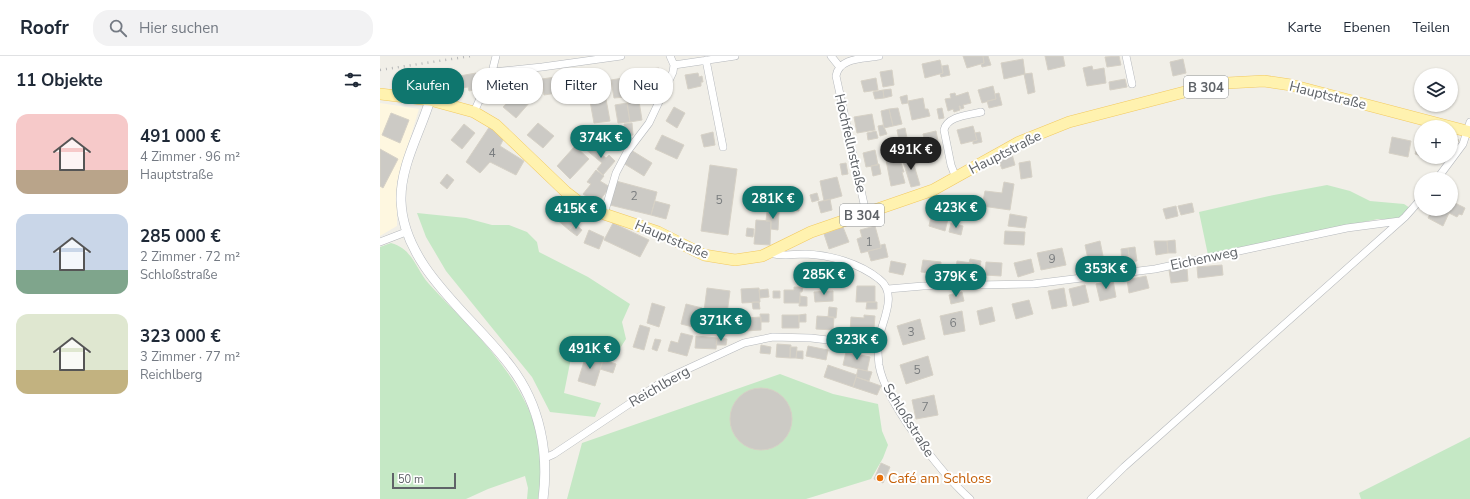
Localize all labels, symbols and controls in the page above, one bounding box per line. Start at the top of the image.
search box [93,10,373,46]
text: Roofr [20,15,69,41]
icon: search [107,17,129,39]
text: Hier suchen [139,18,219,38]
text: Karte [1288,18,1321,37]
text: Ebenen [1343,18,1390,37]
text: Teilen [1412,18,1450,37]
chip: Kaufen [392,68,464,104]
chip: Mieten [472,68,543,104]
chip: Filter [551,68,611,104]
chip: Neu [619,68,673,104]
map controls [1414,68,1458,216]
button: layers [1414,68,1458,112]
text: 11 Objekte [16,69,103,92]
icon: filters [342,69,364,91]
road number: B 304 [1184,76,1228,98]
street label: Hauptstraße [1287,77,1368,114]
street label: Hochfellnstraße [830,92,871,194]
button: + [1414,120,1458,164]
text: 491 000 € [140,125,221,148]
pin: 374K € [568,125,634,159]
street label: Hauptstraße [966,126,1045,179]
text: 374K € [579,129,623,147]
icon: home [48,130,96,178]
pin: 491K € [878,137,944,171]
text: 491K € [889,141,933,159]
house number: 4 [488,145,496,161]
text: 4 Zimmer · 96 m² [140,148,240,166]
text: Hauptstraße [140,166,213,184]
button: − [1414,172,1458,216]
pin: 281K € [740,186,806,220]
house number: 2 [630,188,638,204]
text: 281K € [751,190,795,208]
house number: 5 [715,192,723,208]
pin: 423K € [923,195,989,229]
pin: 415K € [543,196,609,230]
text: 423K € [934,199,978,217]
text: 415K € [554,200,598,218]
road number: B 304 [840,204,884,226]
street label: Hauptstraße [632,215,712,264]
text: 285 000 € [140,225,221,248]
icon: home [48,230,96,278]
house number: 1 [865,234,873,250]
street label: Eichenweg [1169,242,1240,275]
text: 2 Zimmer · 72 m² [140,248,240,266]
house number: 9 [1048,251,1056,267]
pin: 353K € [1073,256,1139,290]
text: 353K € [1084,260,1128,278]
pin: 285K € [791,262,857,296]
pin: 379K € [923,264,989,298]
text: Schloßstraße [140,266,217,284]
text: 285K € [802,266,846,284]
text: 379K € [934,268,978,286]
pin: 371K € [688,308,754,342]
text: 371K € [699,312,743,330]
house number: 6 [949,315,957,331]
house number: 3 [907,324,915,340]
text: 323 000 € [140,325,221,348]
pin: 323K € [824,327,890,361]
icon: home [48,330,96,378]
text: 323K € [835,331,879,349]
pin: 491K € [557,336,623,370]
text: 491K € [568,340,612,358]
text: 3 Zimmer · 77 m² [140,348,240,366]
street label: Reichlberg [625,361,693,411]
house number: 5 [913,362,921,378]
text: Reichlberg [140,366,202,384]
street label: Schloßstraße [878,380,939,461]
house number: 7 [921,399,929,415]
place label: Café am Schloss [888,469,992,488]
scale bar [392,471,456,490]
text: 50 m [398,472,423,487]
marker: Café am Schloss [875,473,885,483]

